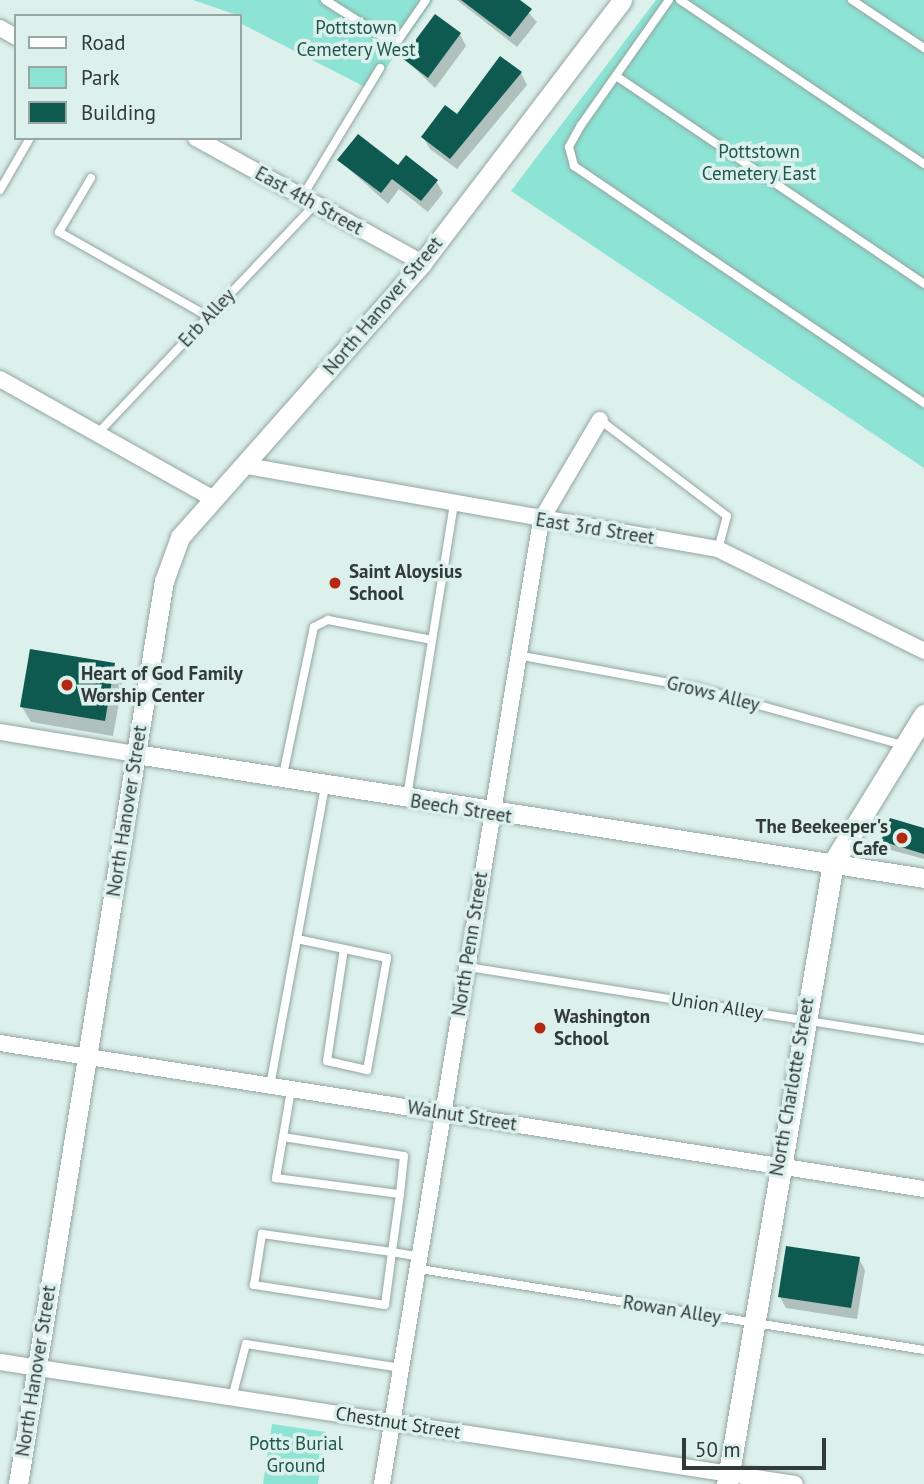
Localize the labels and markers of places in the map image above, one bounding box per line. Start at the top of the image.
place label: Saint Aloysius School [349,561,463,605]
marker: Saint Aloysius School [327,575,343,591]
place label: Heart of God Family Worship Center [81,663,243,707]
marker: Heart of God Family Worship Center [59,677,75,693]
place label: The Beekeeper's Cafe [756,816,888,860]
marker: The Beekeeper's Cafe [894,830,910,846]
place label: Washington School [554,1006,650,1050]
marker: Washington School [532,1020,548,1036]

